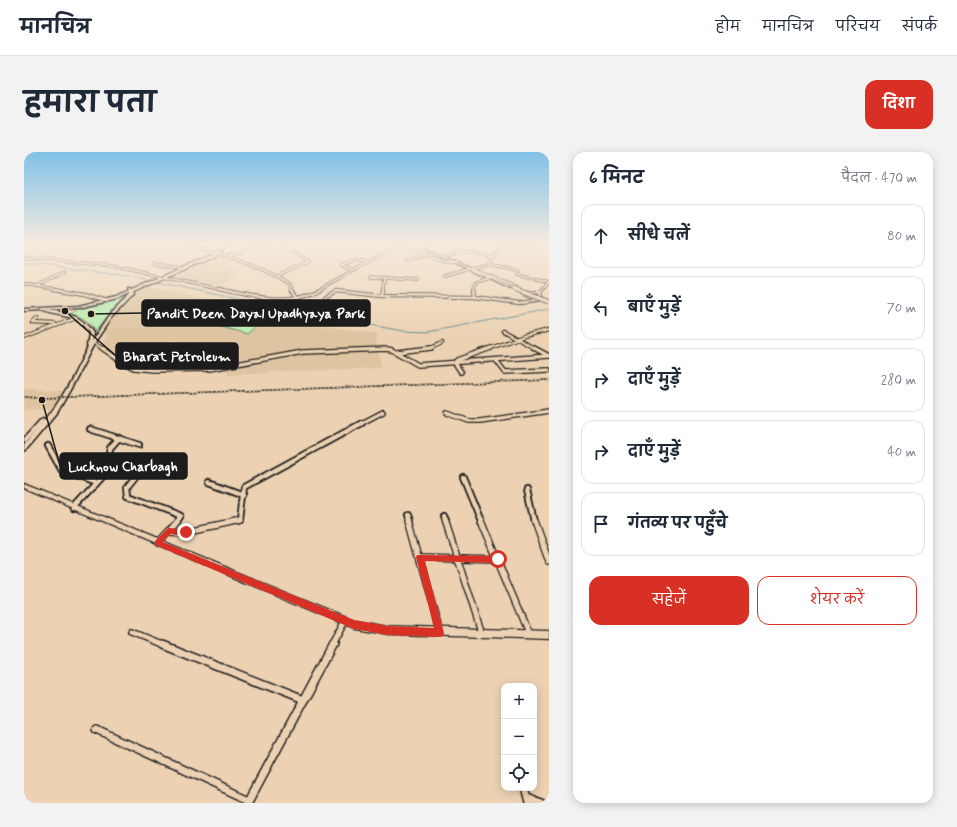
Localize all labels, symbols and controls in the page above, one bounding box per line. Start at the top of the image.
text: मानचित्र [20,15,91,40]
text: होम [716,18,740,36]
text: मानचित्र [762,18,814,36]
text: परिचय [836,18,880,36]
text: संपर्क [902,18,937,36]
button: दिशा [865,80,933,129]
text: हमारा पता [24,86,156,123]
text: 6 मिनट [589,167,644,189]
text: पैदल · 470 m [841,170,917,187]
icon: ahead [590,225,612,247]
text: सीधे चलें [628,226,690,246]
text: 80 m [887,228,916,245]
icon: left [590,297,612,319]
text: बाएँ मुड़ें [628,298,681,318]
callout: Pandit Deen Dayal Upadhyaya Park [142,300,370,326]
text: 70 m [887,300,916,317]
text: Pandit Deen Dayal Upadhyaya Park [147,305,365,323]
callout: Bharat Petroleum [116,343,238,369]
text: Bharat Petroleum [123,348,231,366]
icon: right [590,369,612,391]
text: दाएँ मुड़ें [628,370,680,390]
text: 280 m [881,372,916,389]
icon: right [590,441,612,463]
text: दाएँ मुड़ें [628,442,680,462]
text: 40 m [887,444,916,461]
callout: Lucknow Charbagh [60,453,187,479]
text: Lucknow Charbagh [68,458,178,477]
icon: arrive [590,513,612,535]
text: गंतव्य पर पहुँचे [628,514,727,534]
route end [177,523,195,541]
route start [489,550,507,568]
button: सहेजें [589,576,749,625]
button: शेयर करें [757,576,917,625]
map controls [501,683,537,791]
button: + [501,683,537,719]
button: − [501,719,537,755]
button: locate [501,755,537,791]

